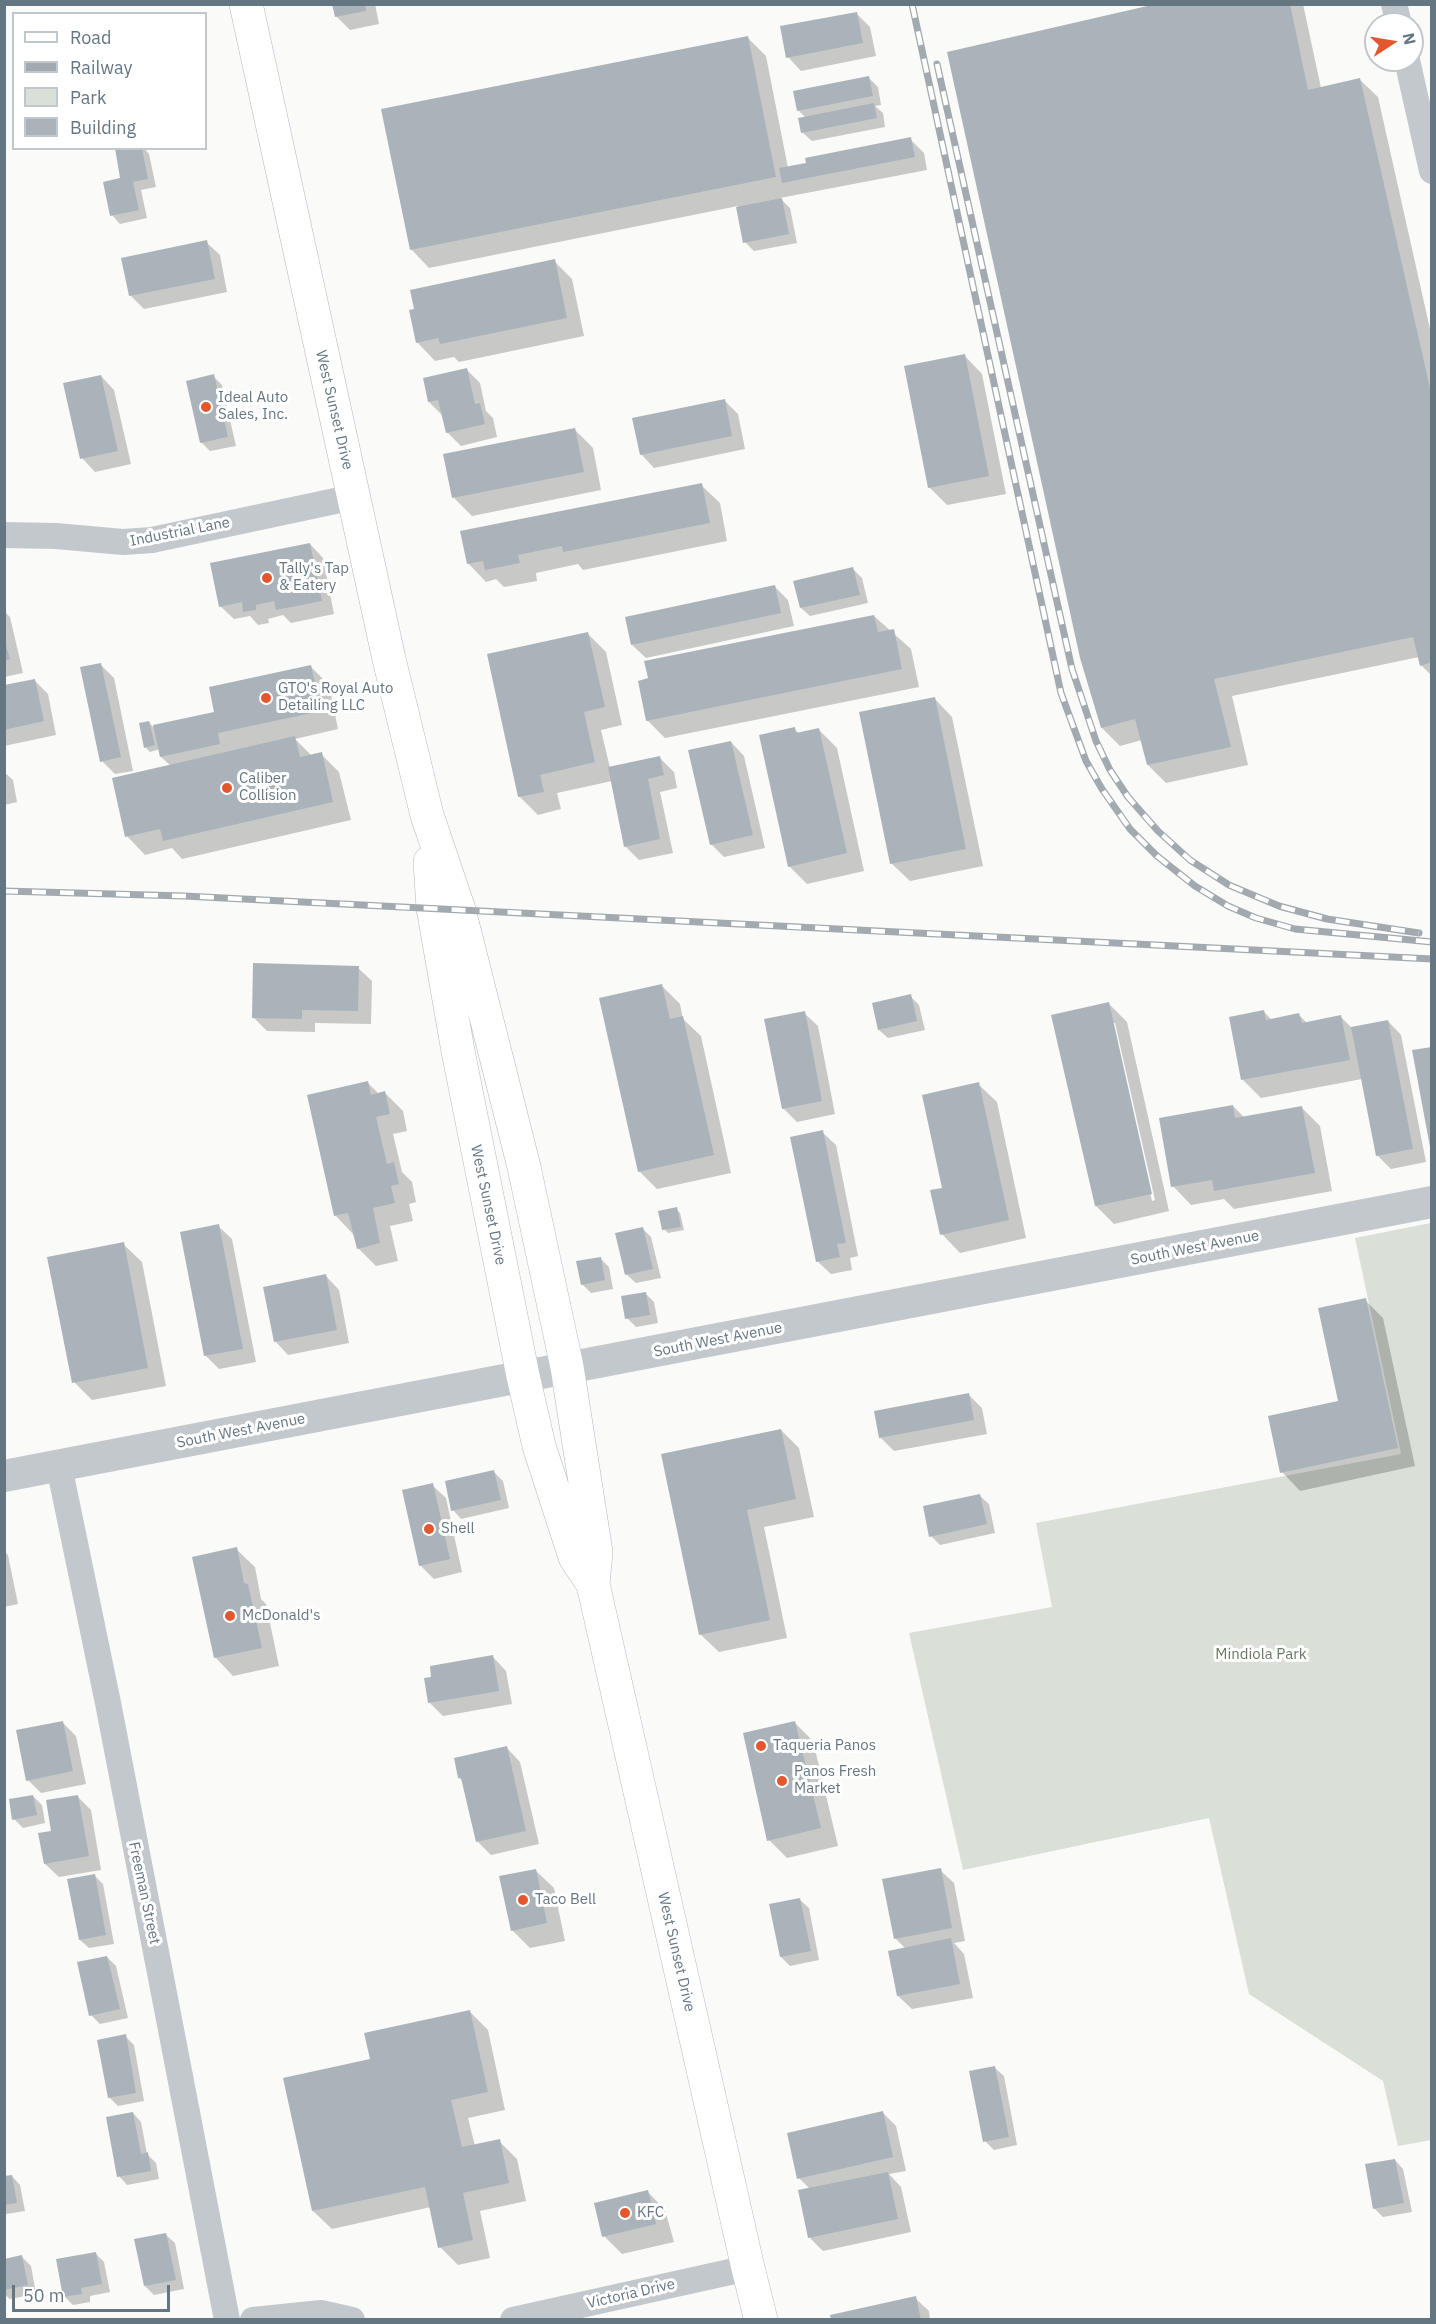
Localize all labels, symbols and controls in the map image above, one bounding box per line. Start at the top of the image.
legend [12,12,207,150]
north arrow [1364,12,1424,72]
text: Road [70,26,111,49]
text: N [1399,31,1421,46]
text: Railway [70,56,132,79]
text: Park [70,86,106,109]
text: Building [70,116,136,139]
street label: West Sunset Drive [311,348,357,472]
place label: Ideal Auto Sales, Inc. [218,389,288,424]
marker: Ideal Auto Sales, Inc. [199,400,213,414]
street label: Industrial Lane [129,513,231,551]
place label: Tally's Tap & Eatery [279,560,349,595]
marker: Tally's Tap & Eatery [260,571,274,585]
place label: GTO's Royal Auto Detailing LLC [278,680,393,715]
marker: GTO's Royal Auto Detailing LLC [259,691,273,705]
place label: Caliber Collision [239,770,297,805]
marker: Caliber Collision [220,781,234,795]
street label: West Sunset Drive [466,1143,510,1267]
street label: South West Avenue [1129,1227,1261,1269]
street label: South West Avenue [652,1319,784,1361]
street label: South West Avenue [175,1410,307,1452]
place label: Shell [441,1520,475,1538]
marker: Shell [422,1522,436,1536]
place label: McDonald's [242,1607,320,1625]
marker: McDonald's [223,1609,237,1623]
park label: Mindiola Park [1215,1646,1307,1664]
place label: Taqueria Panos [773,1737,876,1755]
marker: Taqueria Panos [754,1739,768,1753]
place label: Panos Fresh Market [794,1763,876,1798]
marker: Panos Fresh Market [775,1774,789,1788]
street label: Freeman Street [124,1840,164,1946]
street label: West Sunset Drive [653,1890,699,2014]
place label: Taco Bell [535,1891,596,1909]
marker: Taco Bell [516,1893,530,1907]
place label: KFC [637,2204,664,2222]
marker: KFC [618,2206,632,2220]
scale bar [15,2273,172,2311]
street label: Victoria Drive [585,2275,677,2313]
text: 50 m [23,2284,65,2307]

